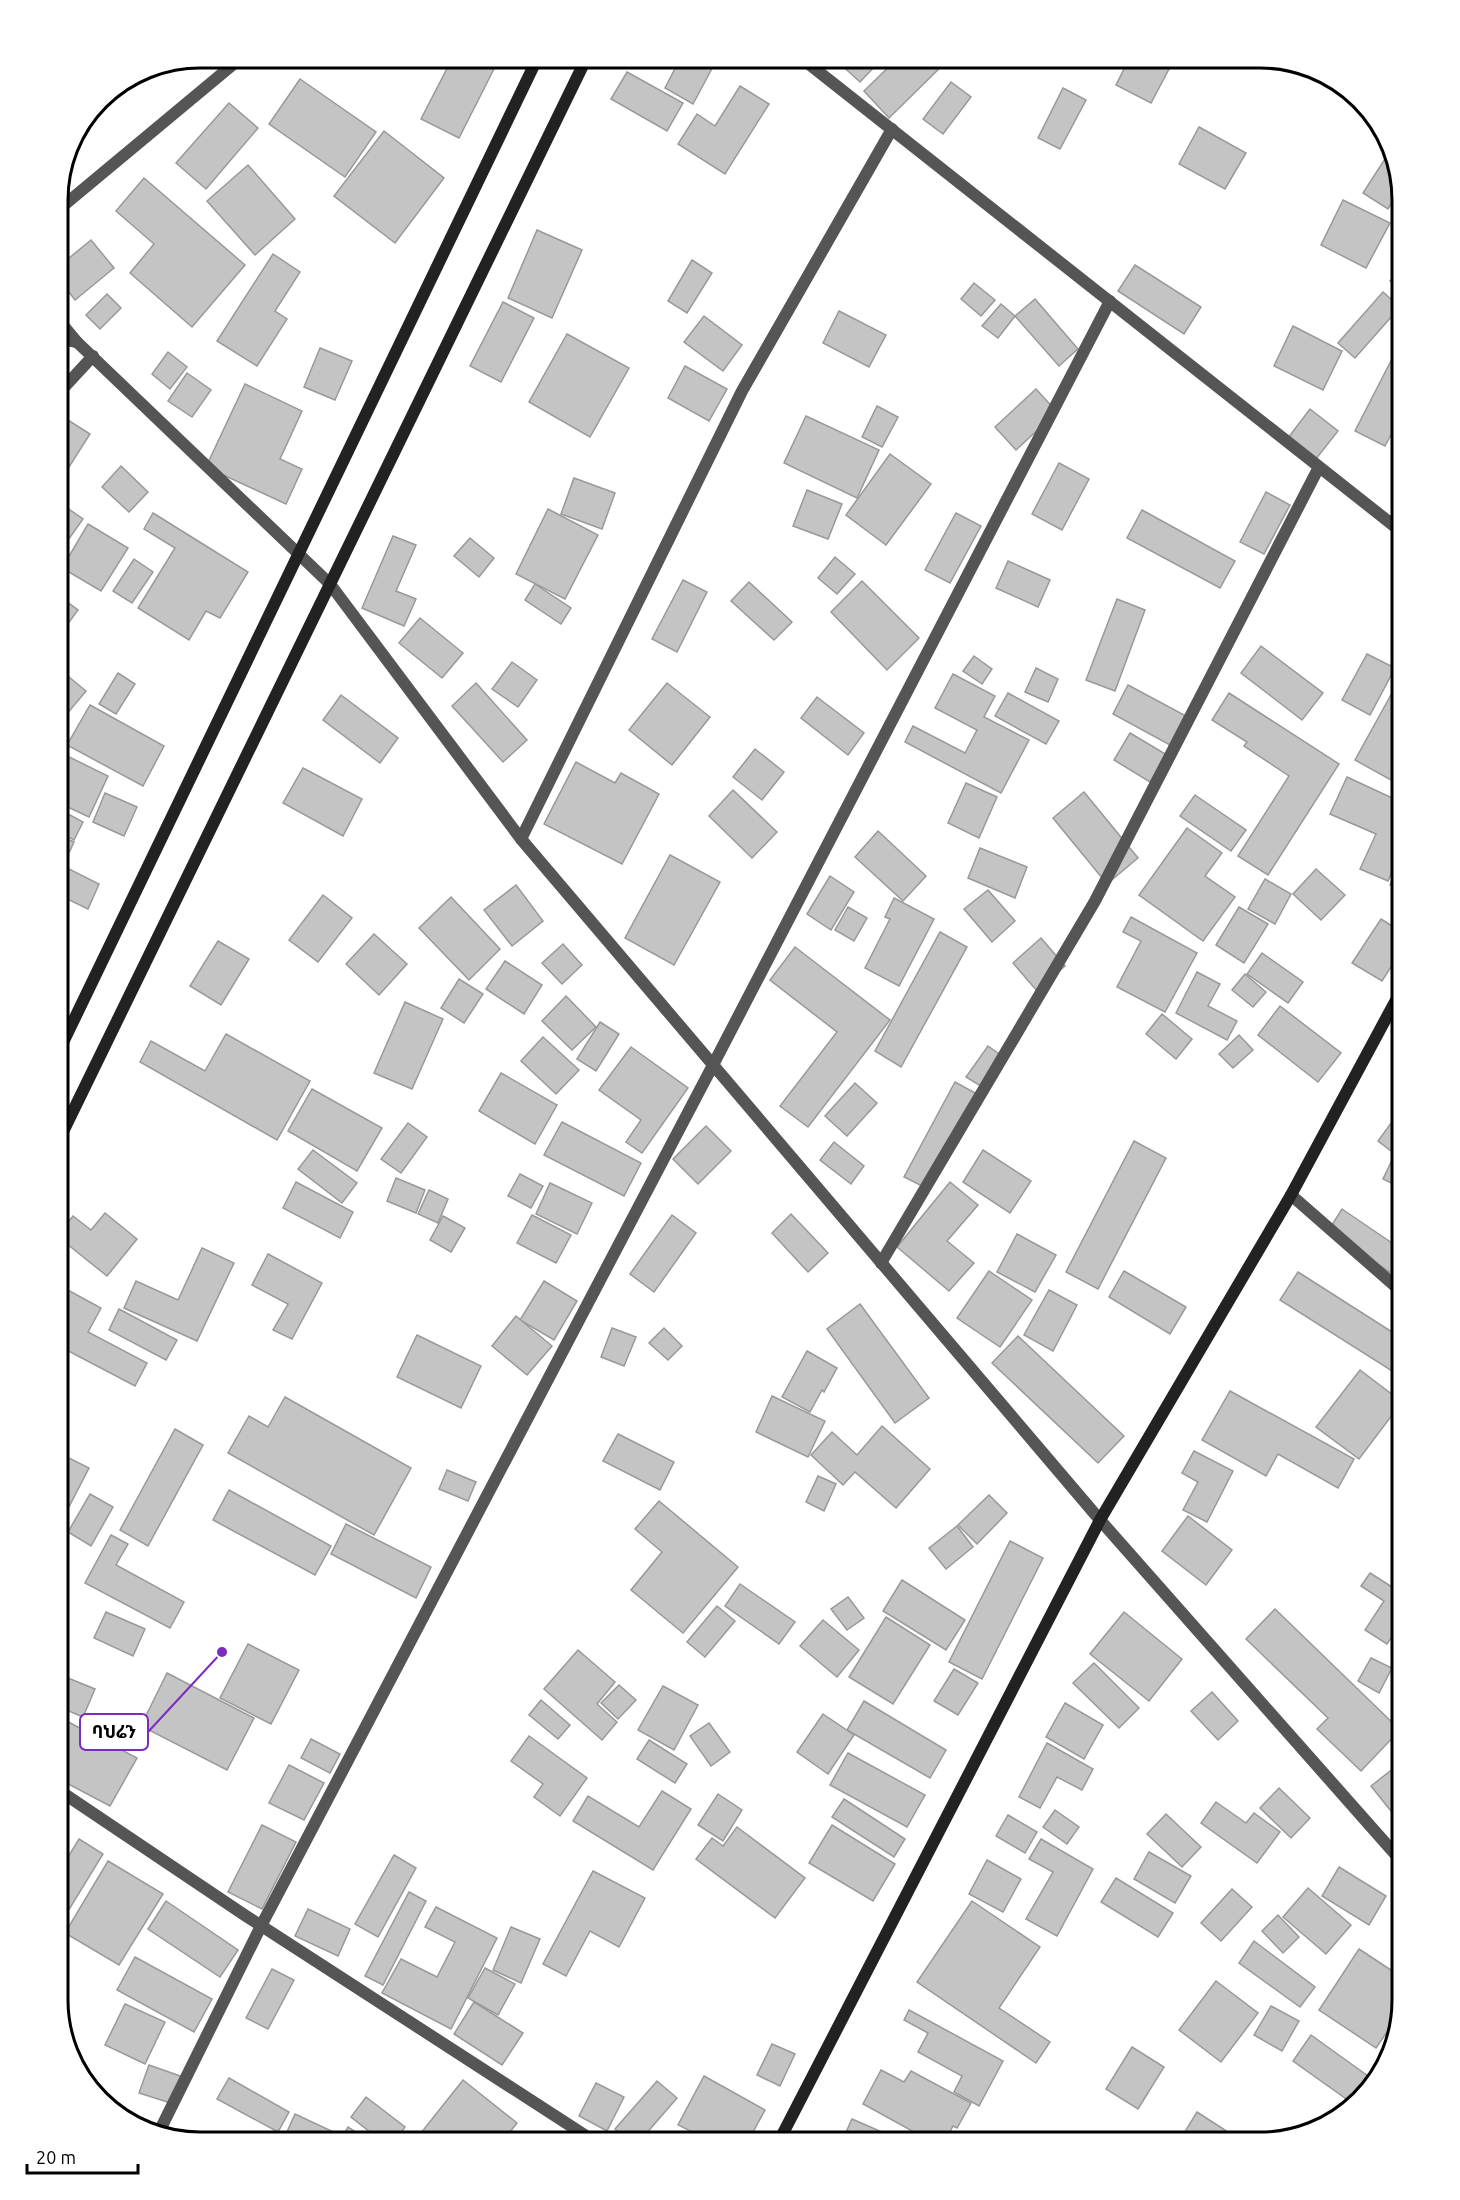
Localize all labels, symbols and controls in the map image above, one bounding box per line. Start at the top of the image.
callout: ባህሬን [80,1714,148,1750]
text: ባህሬን [92,1721,137,1741]
scale bar [27,2137,138,2175]
text: 20 m [36,2147,76,2167]

